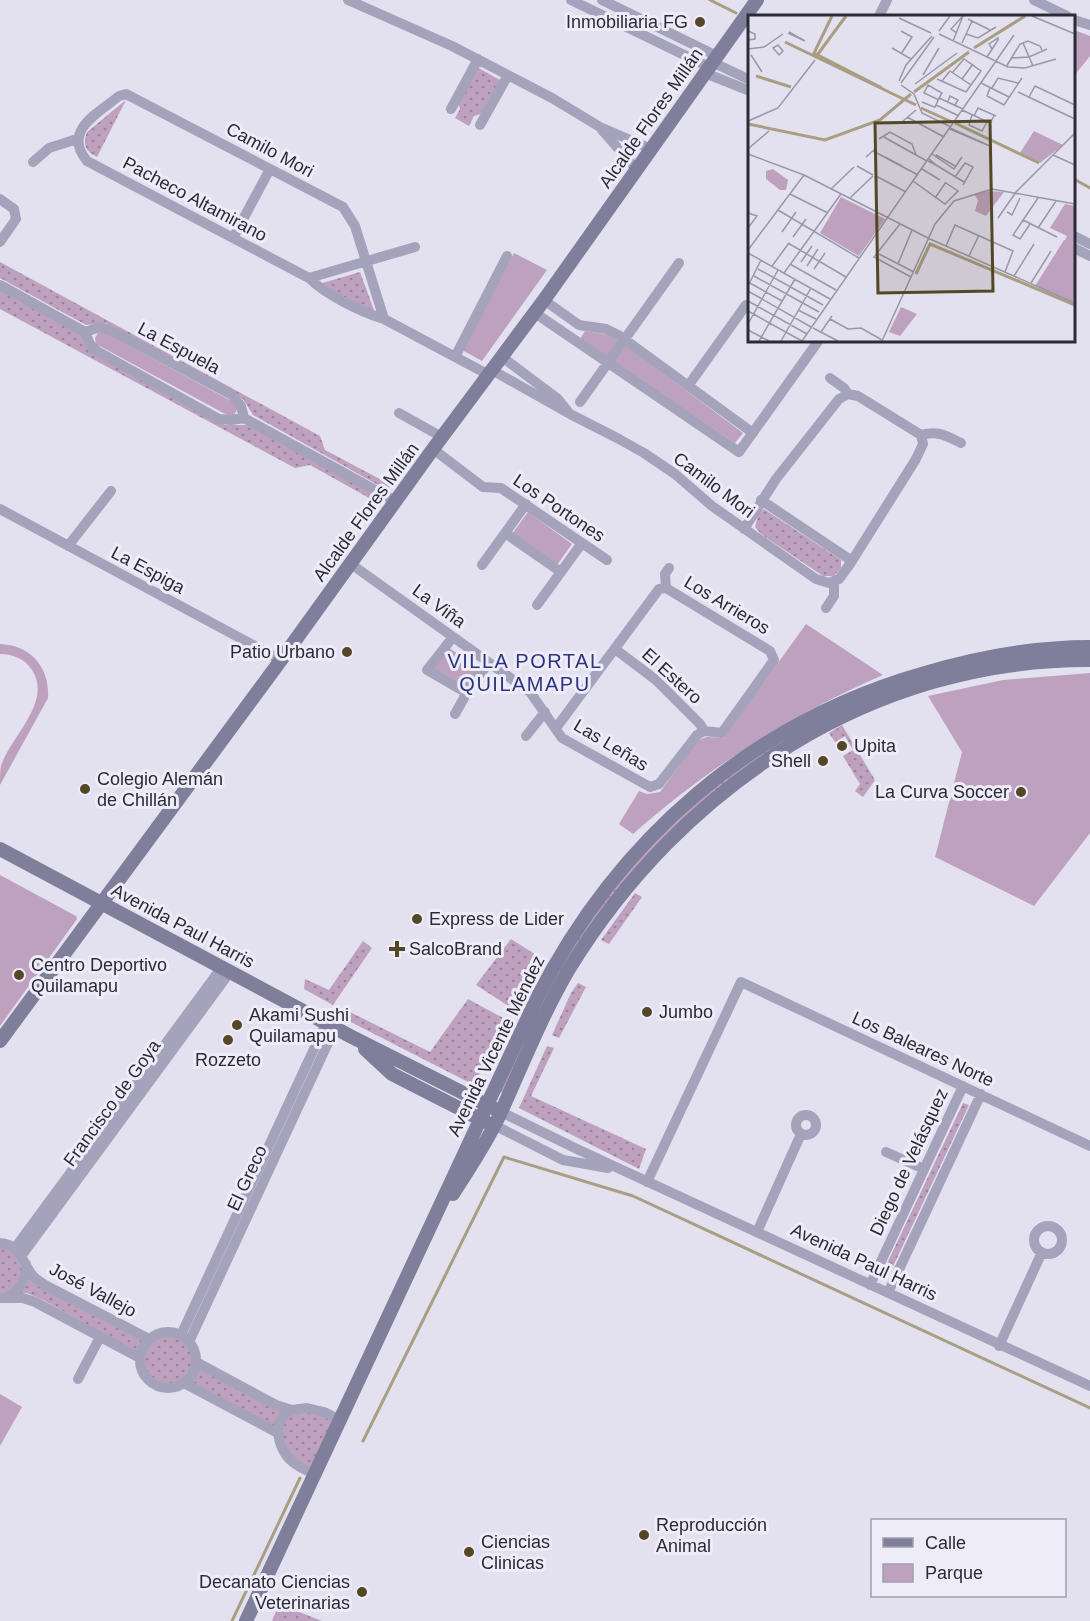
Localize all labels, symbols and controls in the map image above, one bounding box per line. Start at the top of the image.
place label: Inmobiliaria FG [566,12,688,32]
marker: Inmobiliaria FG [693,15,707,29]
inset map [748,15,1075,342]
street label: Alcalde Flores Millán [595,44,707,192]
street label: Camilo Mori [223,119,317,181]
street label: Pacheco Altamirano [120,153,270,245]
street label: La Espuela [135,318,224,378]
street label: Alcalde Flores Millán [309,439,423,585]
street label: Camilo Mori [670,448,758,522]
street label: Los Portones [509,470,609,546]
street label: La Espiga [108,542,189,598]
street label: Los Arrieros [681,572,773,638]
street label: La Viña [409,580,470,633]
place label: Patio Urbano [230,642,335,662]
street label: El Estero [638,644,706,708]
marker: Patio Urbano [340,645,354,659]
district label: VILLA PORTAL QUILAMAPU [447,650,603,695]
street label: Las Leñas [570,715,652,775]
place label: Upita [854,736,897,756]
marker: Upita [835,739,849,753]
place label: Shell [771,751,811,771]
marker: Shell [816,754,830,768]
place label: Colegio Alemán de Chillán [97,769,223,810]
marker: Colegio Alemán de Chillán [78,782,92,796]
place label: La Curva Soccer [875,782,1009,802]
marker: La Curva Soccer [1014,785,1028,799]
street label: Avenida Paul Harris [108,880,258,972]
place label: Express de Lider [429,909,564,929]
marker: Express de Lider [410,912,424,926]
place label: SalcoBrand [409,939,502,959]
marker: SalcoBrand [390,942,404,956]
street label: Avenida Vicente Méndez [444,952,548,1140]
place label: Centro Deportivo Quilamapu [31,955,167,996]
marker: Centro Deportivo Quilamapu [12,968,26,982]
place label: Jumbo [659,1002,713,1022]
place label: Akami Sushi Quilamapu [249,1005,349,1046]
marker: Jumbo [640,1005,654,1019]
street label: Los Baleares Norte [849,1007,997,1091]
marker: Akami Sushi Quilamapu [230,1018,244,1032]
marker: Rozzeto [221,1033,235,1047]
street label: Francisco de Goya [60,1035,165,1170]
place label: Rozzeto [195,1050,261,1070]
street label: Diego de Velásquez [866,1085,952,1239]
street label: El Greco [223,1142,271,1214]
street label: Avenida Paul Harris [788,1219,940,1305]
street label: José Vallejo [46,1259,140,1321]
place label: Reproducción Animal [656,1515,767,1556]
legend [871,1519,1066,1597]
marker: Reproducción Animal [637,1528,651,1542]
place label: Ciencias Clinicas [481,1532,550,1573]
text: Calle [925,1533,966,1553]
marker: Ciencias Clinicas [462,1545,476,1559]
text: Parque [925,1563,983,1583]
place label: Decanato Ciencias Veterinarias [199,1572,350,1613]
marker: Decanato Ciencias Veterinarias [355,1585,369,1599]

